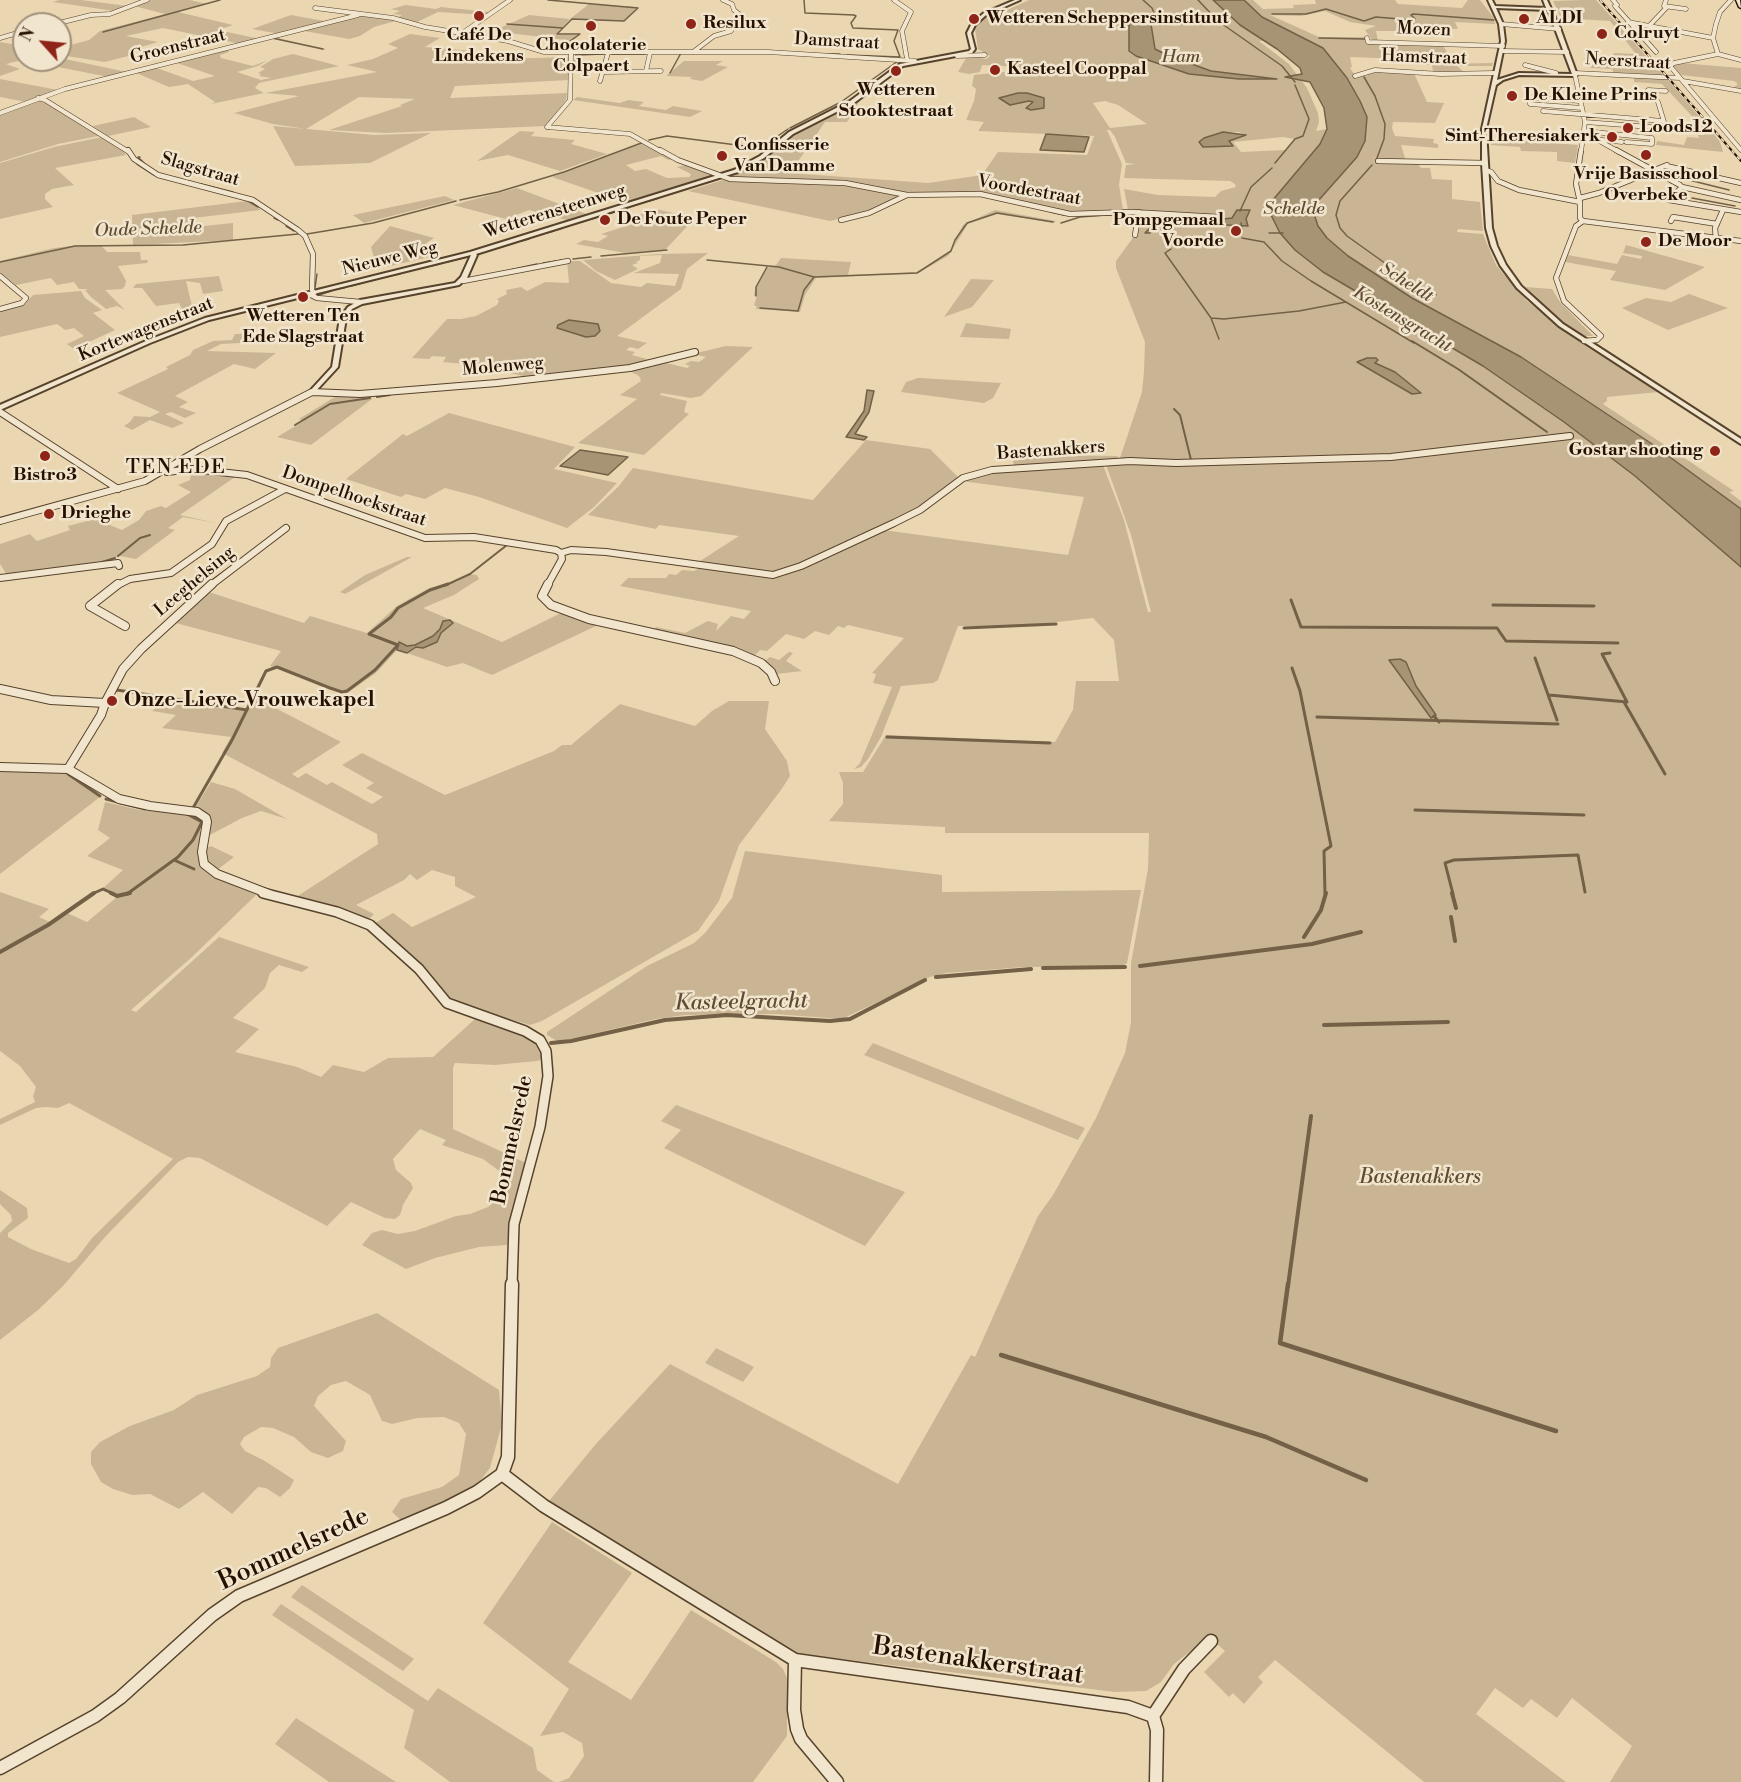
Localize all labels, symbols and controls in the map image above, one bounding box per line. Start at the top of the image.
place label: Wetteren Scheppersinstituut [986,8,1229,30]
place label: ALDI [1536,8,1582,30]
marker: Café De Lindekens [472,9,486,23]
north arrow [12,12,72,72]
marker: Wetteren Scheppersinstituut [967,12,981,26]
marker: ALDI [1517,12,1531,26]
place label: Resilux [703,13,767,35]
marker: Resilux [684,17,698,31]
street label: Mozen [1396,18,1452,42]
marker: Chocolaterie Colpaert [584,19,598,33]
place label: Colruyt [1614,23,1679,45]
text: N [16,25,40,45]
street label: Groenstraat [128,25,228,69]
place label: Café De Lindekens [434,25,524,68]
marker: Colruyt [1595,27,1609,41]
street label: Damstraat [794,29,880,55]
place label: Chocolaterie Colpaert [535,35,647,78]
street label: Hamstraat [1381,46,1467,70]
park label: Ham [1162,47,1200,69]
street label: Neerstraat [1585,49,1671,75]
place label: Kasteel Cooppal [1007,59,1147,81]
marker: Kasteel Cooppal [988,63,1002,77]
marker: Wetteren Stooktestraat [889,64,903,78]
place label: Wetteren Stooktestraat [839,80,953,122]
place label: De Kleine Prins [1524,85,1657,107]
marker: De Kleine Prins [1505,89,1519,103]
place label: Loods12 [1640,117,1713,139]
marker: Loods12 [1621,121,1635,135]
place label: Sint-Theresiakerk [1445,126,1600,148]
marker: Sint-Theresiakerk [1605,130,1619,144]
place label: Confisserie Van Damme [734,135,835,178]
street label: Slagstraat [158,148,242,192]
marker: Vrije Basisschool Overbeke [1639,148,1653,162]
marker: Confisserie Van Damme [715,149,729,163]
place label: Vrije Basisschool Overbeke [1574,164,1718,207]
street label: Voordestraat [975,171,1083,211]
street label: Wetterensteenweg [481,180,629,244]
water label: Schelde [1263,199,1325,221]
place label: De Foute Peper [617,209,747,231]
place label: Pompgemaal Voorde [1113,210,1224,252]
marker: De Foute Peper [598,213,612,227]
water label: Oude Schelde [94,217,202,243]
marker: Pompgemaal Voorde [1229,224,1243,238]
place label: De Moor [1658,231,1732,253]
marker: De Moor [1639,235,1653,249]
street label: Nieuwe Weg [340,237,440,281]
water label: Scheldt [1375,258,1437,308]
water label: Kostensgracht [1349,282,1455,358]
marker: Wetteren Ten Ede Slagstraat [296,290,310,304]
street label: Kortewagenstraat [75,293,217,367]
place label: Wetteren Ten Ede Slagstraat [242,306,364,348]
street label: Molenweg [461,353,545,381]
street label: Bastenakkers [996,436,1106,466]
place label: Gostar shooting [1568,440,1703,462]
marker: Gostar shooting [1708,444,1722,458]
marker: Bistro3 [38,449,52,463]
district label: TEN EDE [126,456,226,480]
street label: Dompelhoekstraat [279,462,429,532]
place label: Bistro3 [13,465,77,487]
place label: Drieghe [61,503,131,525]
marker: Drieghe [42,507,56,521]
street label: Leeghelsing [150,542,240,622]
place label: Onze-Lieve-Vrouwekapel [124,688,375,714]
marker: Onze-Lieve-Vrouwekapel [105,694,119,708]
water label: Kasteelgracht [674,989,808,1017]
street label: Bommelsrede [487,1073,539,1207]
park label: Bastenakkers [1359,1165,1481,1191]
street label: Bommelsrede [214,1501,374,1599]
street label: Bastenakkerstraat [871,1632,1085,1692]

